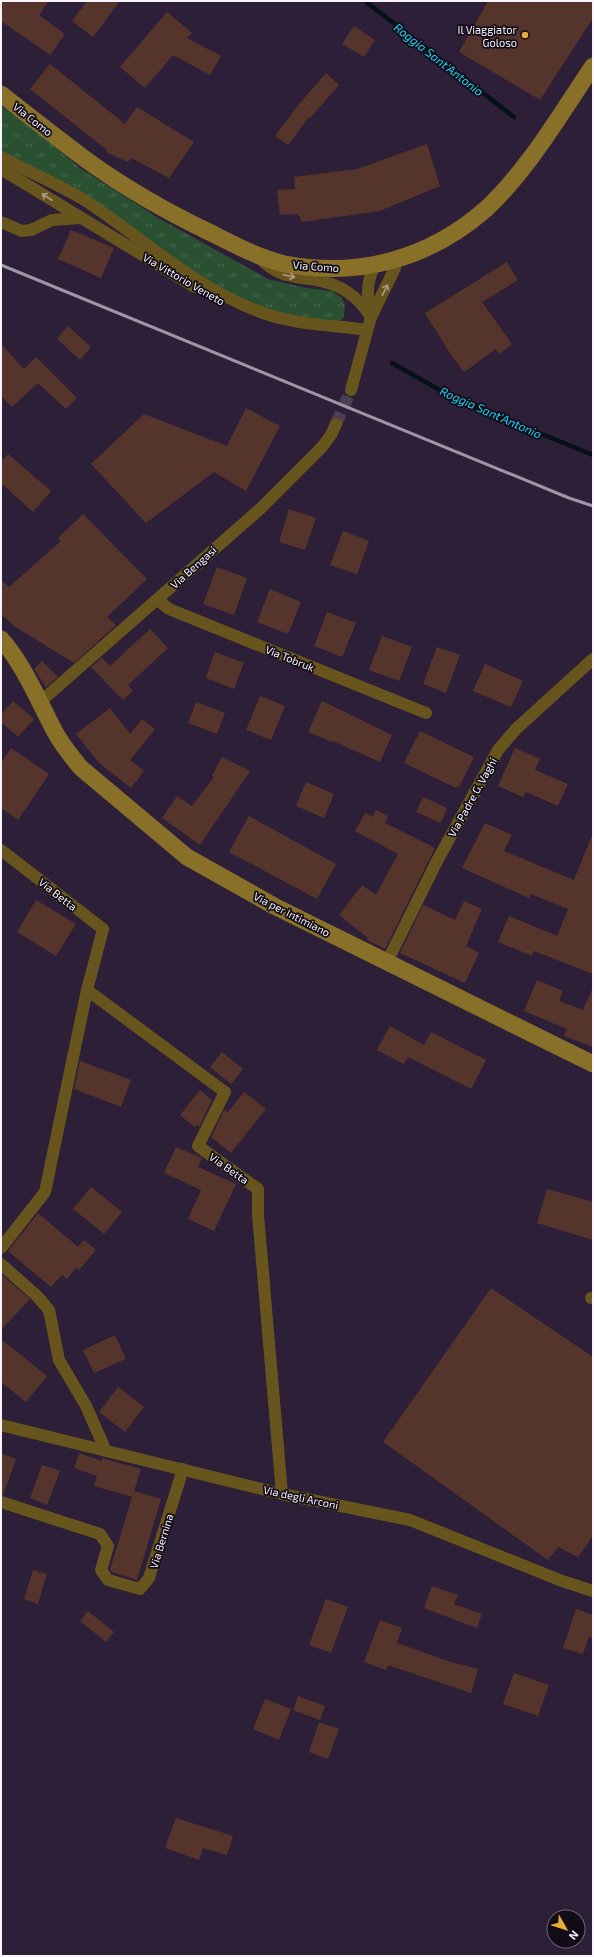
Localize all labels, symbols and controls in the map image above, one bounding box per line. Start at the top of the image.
water label: Roggia Sant'Antonio [391,20,487,98]
place label: Il Viaggiator Goloso [458,23,518,49]
marker: Il Viaggiator Goloso [520,30,530,40]
street label: Via Como [11,100,55,138]
one-way arrow [42,193,53,201]
street label: Via Vittorio Veneto [141,250,227,308]
street label: Via Como [292,258,340,274]
one-way arrow [282,272,295,280]
one-way arrow [382,284,389,296]
water label: Roggia Sant'Antonio [438,383,544,441]
street label: Via Bengasi [167,543,219,591]
street label: Via Tobruk [264,642,317,674]
street label: Via Padre G. Vaghi [445,755,499,839]
street label: Via Betta [36,875,80,913]
street label: Via per Intimiano [252,889,332,939]
street label: Via Betta [207,1150,251,1186]
street label: Via degli Arconi [262,1483,340,1511]
street label: Via Bernina [147,1512,175,1570]
north arrow [546,1909,586,1949]
text: N [567,1928,582,1943]

